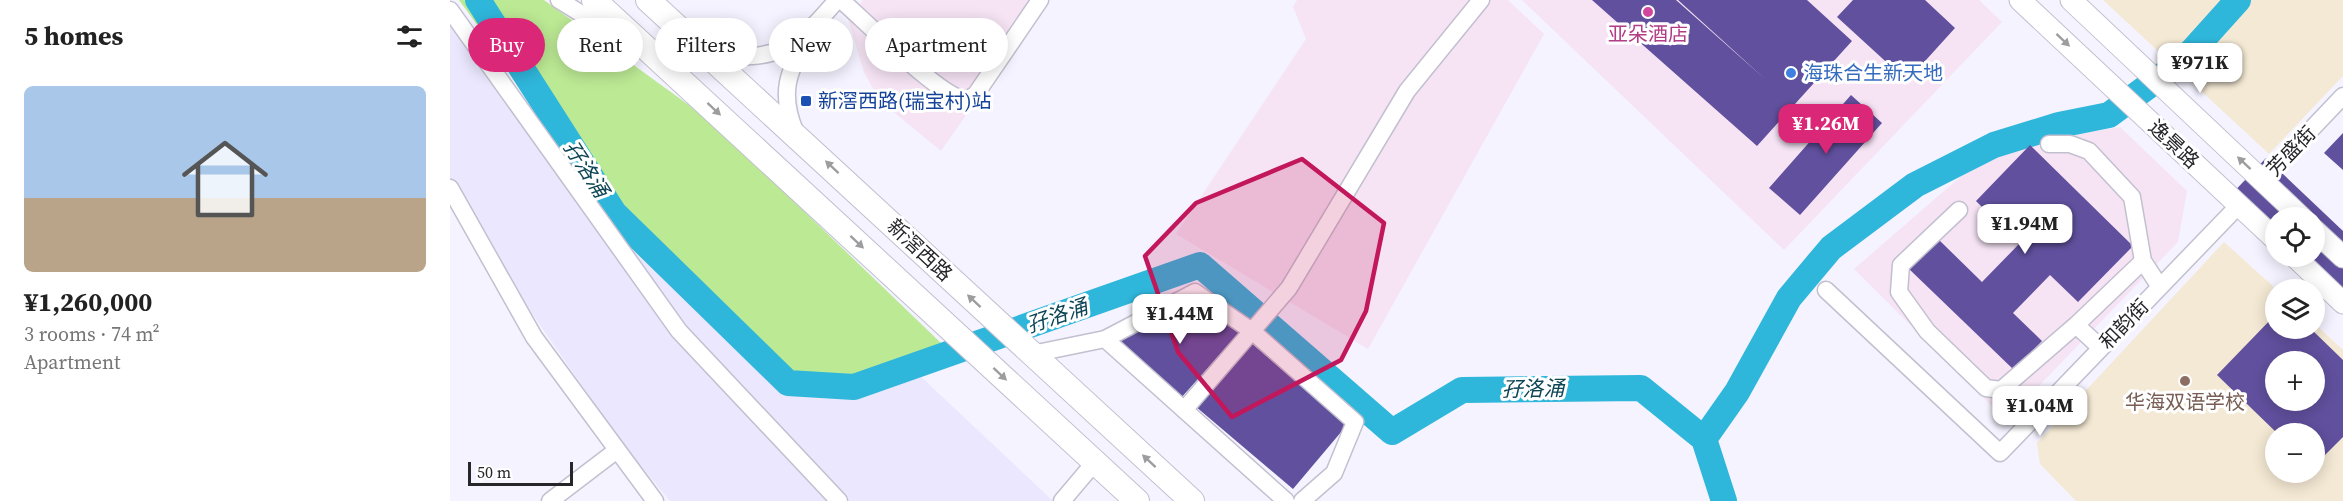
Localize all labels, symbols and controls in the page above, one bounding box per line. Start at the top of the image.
marker: 亚朵酒店 [1641,5,1655,19]
text: 5 homes [24,18,123,54]
chip: Buy [468,18,545,72]
chip: Rent [557,18,643,72]
chip: Filters [655,18,757,72]
chip: New [769,18,853,72]
chip: Apartment [865,18,1008,72]
icon: filters [393,20,426,53]
place label: 亚朵酒店 [1608,20,1688,48]
one-way arrow [2055,33,2070,46]
pin: ¥971K [2158,43,2242,94]
text: ¥971K [2171,48,2229,76]
place label: 海珠合生新天地 [1803,59,1943,87]
marker: 海珠合生新天地 [1784,66,1798,80]
place label: 新滘西路(瑞宝村)站 [818,87,992,115]
marker: 新滘西路(瑞宝村)站 [799,94,813,108]
one-way arrow [706,102,721,115]
pin: ¥1.26M [1777,104,1875,155]
text: ¥1.26M [1792,109,1860,137]
street label: 逸景路 [2143,113,2205,175]
street label: 芳盛街 [2260,120,2322,182]
icon: home [171,125,279,233]
water label: 孖洛涌 [557,134,617,205]
one-way arrow [2237,156,2251,170]
one-way arrow [825,161,839,175]
pin: ¥1.94M [1976,204,2074,255]
map controls [2265,207,2325,483]
button: locate [2265,207,2325,267]
text: ¥1.94M [1991,209,2059,237]
street label: 新滘西路 [881,212,959,288]
one-way arrow [849,235,864,248]
button: layers [2265,279,2325,339]
text: ¥1,260,000 [24,284,152,320]
water label: 孖洛涌 [1022,291,1093,339]
street label: 和韵街 [2093,293,2155,355]
one-way arrow [967,294,982,308]
pin: ¥1.44M [1131,294,1229,345]
text: ¥1.44M [1146,299,1214,327]
text: 3 rooms · 74 m² [24,320,160,348]
text: Apartment [24,348,121,376]
button: + [2265,351,2325,411]
one-way arrow [992,367,1007,380]
water label: 孖洛涌 [1501,373,1567,404]
marker: 华海双语学校 [2178,374,2192,388]
pin: ¥1.04M [1991,386,2089,437]
place label: 华海双语学校 [2125,388,2245,416]
text: ¥1.04M [2006,391,2074,419]
button: − [2265,423,2325,483]
one-way arrow [1141,454,1156,468]
scale bar [468,459,573,486]
text: 50 m [477,461,511,483]

